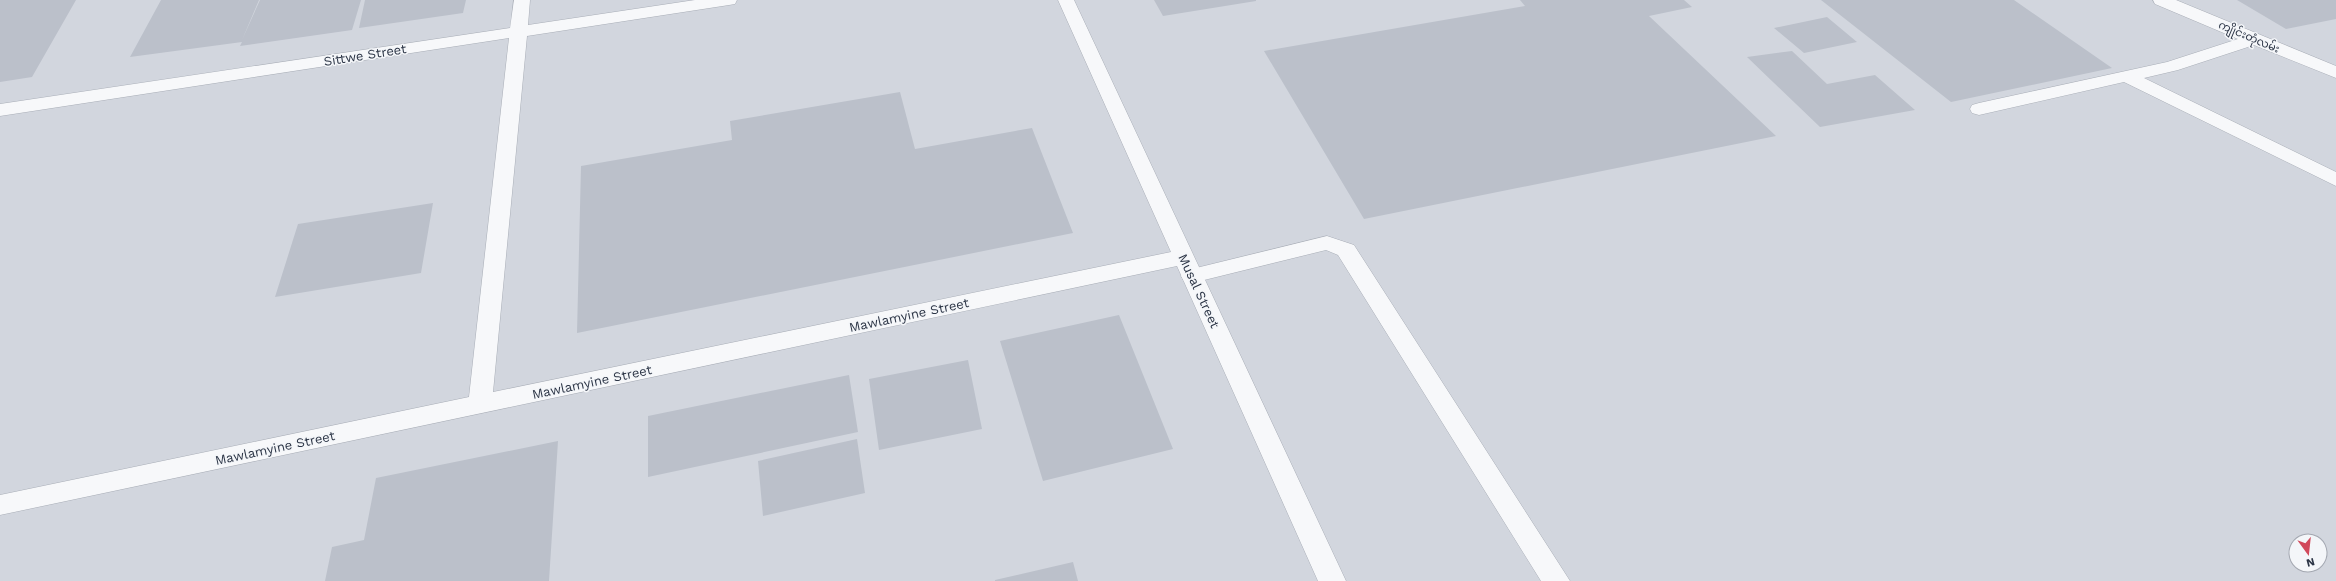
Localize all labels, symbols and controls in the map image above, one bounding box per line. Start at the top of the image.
street label: ကျိုင်းတုံလမ်း [2216,17,2282,58]
street label: Sittwe Street [323,41,408,69]
street label: Musal Street [1175,251,1223,331]
street label: Mawlamyine Street [848,295,971,335]
street label: Mawlamyine Street [531,362,654,402]
street label: Mawlamyine Street [214,428,337,468]
north arrow [2288,533,2328,573]
text: N [2305,555,2316,570]

